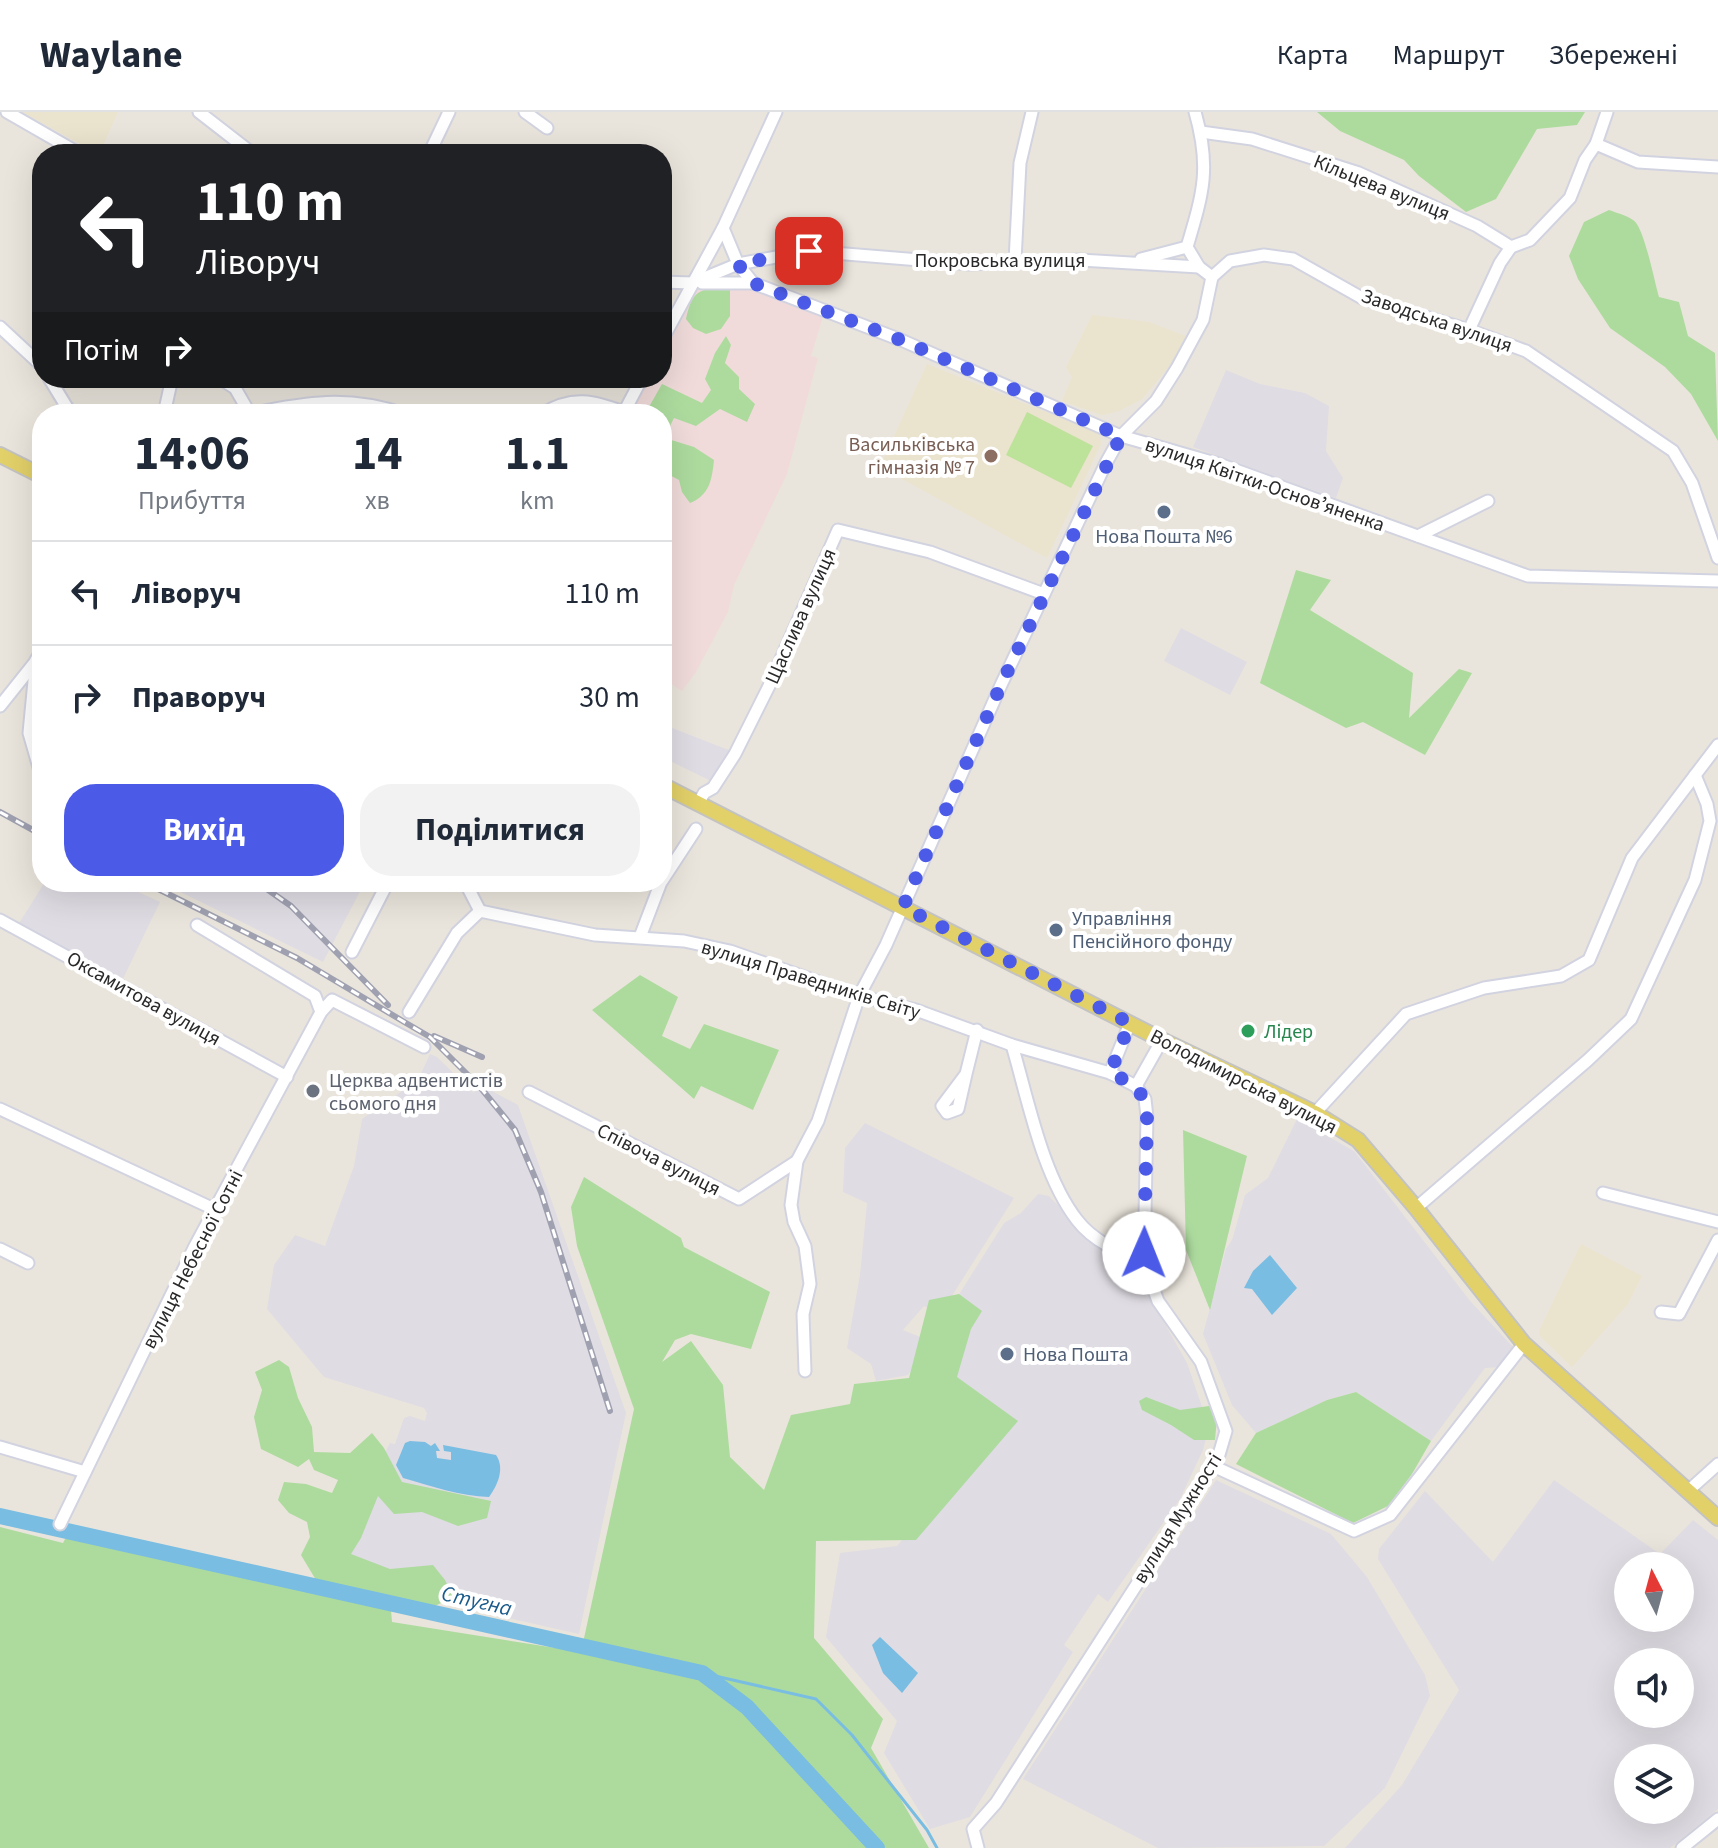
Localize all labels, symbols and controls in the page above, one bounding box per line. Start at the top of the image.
text: Waylane [40,28,183,82]
text: Карта [1277,35,1348,75]
text: Маршрут [1392,35,1505,75]
text: Збережені [1549,35,1678,75]
street label: Кільцева вулиця [1309,148,1454,228]
text: 110 m [196,163,344,242]
icon: left [64,176,168,280]
pin [775,217,843,285]
icon: arrive [787,229,831,273]
text: Ліворуч [196,237,320,288]
street label: Покровська вулиця [914,247,1086,275]
street label: Заводська вулиця [1357,282,1516,360]
icon: right [155,328,199,372]
text: Потім [64,329,139,372]
text: 14:06 [134,420,250,488]
text: 14 [352,420,403,488]
text: 1.1 [505,420,570,488]
place label: Васильківська гімназія № 7 [849,431,975,482]
street label: вулиця Квітки-Основʼяненка [1141,431,1388,539]
marker: Васильківська гімназія № 7 [982,447,1000,465]
text: Прибуття [138,482,246,519]
text: хв [365,482,390,519]
text: km [520,482,555,519]
marker: Нова Пошта №6 [1155,503,1173,521]
place label: Нова Пошта №6 [1095,523,1233,551]
street label: Щаслива вулиця [758,544,843,689]
icon: left [64,571,108,615]
text: Ліворуч [132,572,242,615]
text: 110 m [564,572,640,615]
icon: right [64,675,108,719]
text: Праворуч [132,676,266,719]
text: 30 m [579,676,640,719]
button: Вихід [64,784,344,876]
button: Поділитися [360,784,640,876]
place label: Управління Пенсійного фонду [1072,905,1233,956]
marker: Управління Пенсійного фонду [1047,921,1065,939]
street label: вулиця Праведників Світу [698,933,924,1027]
street label: Оксамитова вулиця [61,945,226,1053]
place label: Лідер [1264,1018,1313,1046]
marker: Лідер [1239,1022,1257,1040]
street label: Володимирська вулиця [1145,1023,1342,1141]
place label: Церква адвентистів сьомого дня [329,1067,503,1118]
marker: Церква адвентистів сьомого дня [304,1082,322,1100]
street label: Співоча вулиця [592,1117,725,1203]
street label: вулиця Небесної Сотні [136,1165,250,1354]
position arrow [1102,1211,1186,1295]
place label: Нова Пошта [1023,1341,1129,1369]
marker: Нова Пошта [998,1345,1016,1363]
street label: вулиця Мужності [1126,1448,1229,1589]
north arrow [1614,1552,1694,1632]
map controls [1614,1552,1694,1824]
water label: Стугна [438,1577,515,1625]
button: sound [1614,1648,1694,1728]
button: layers [1614,1744,1694,1824]

